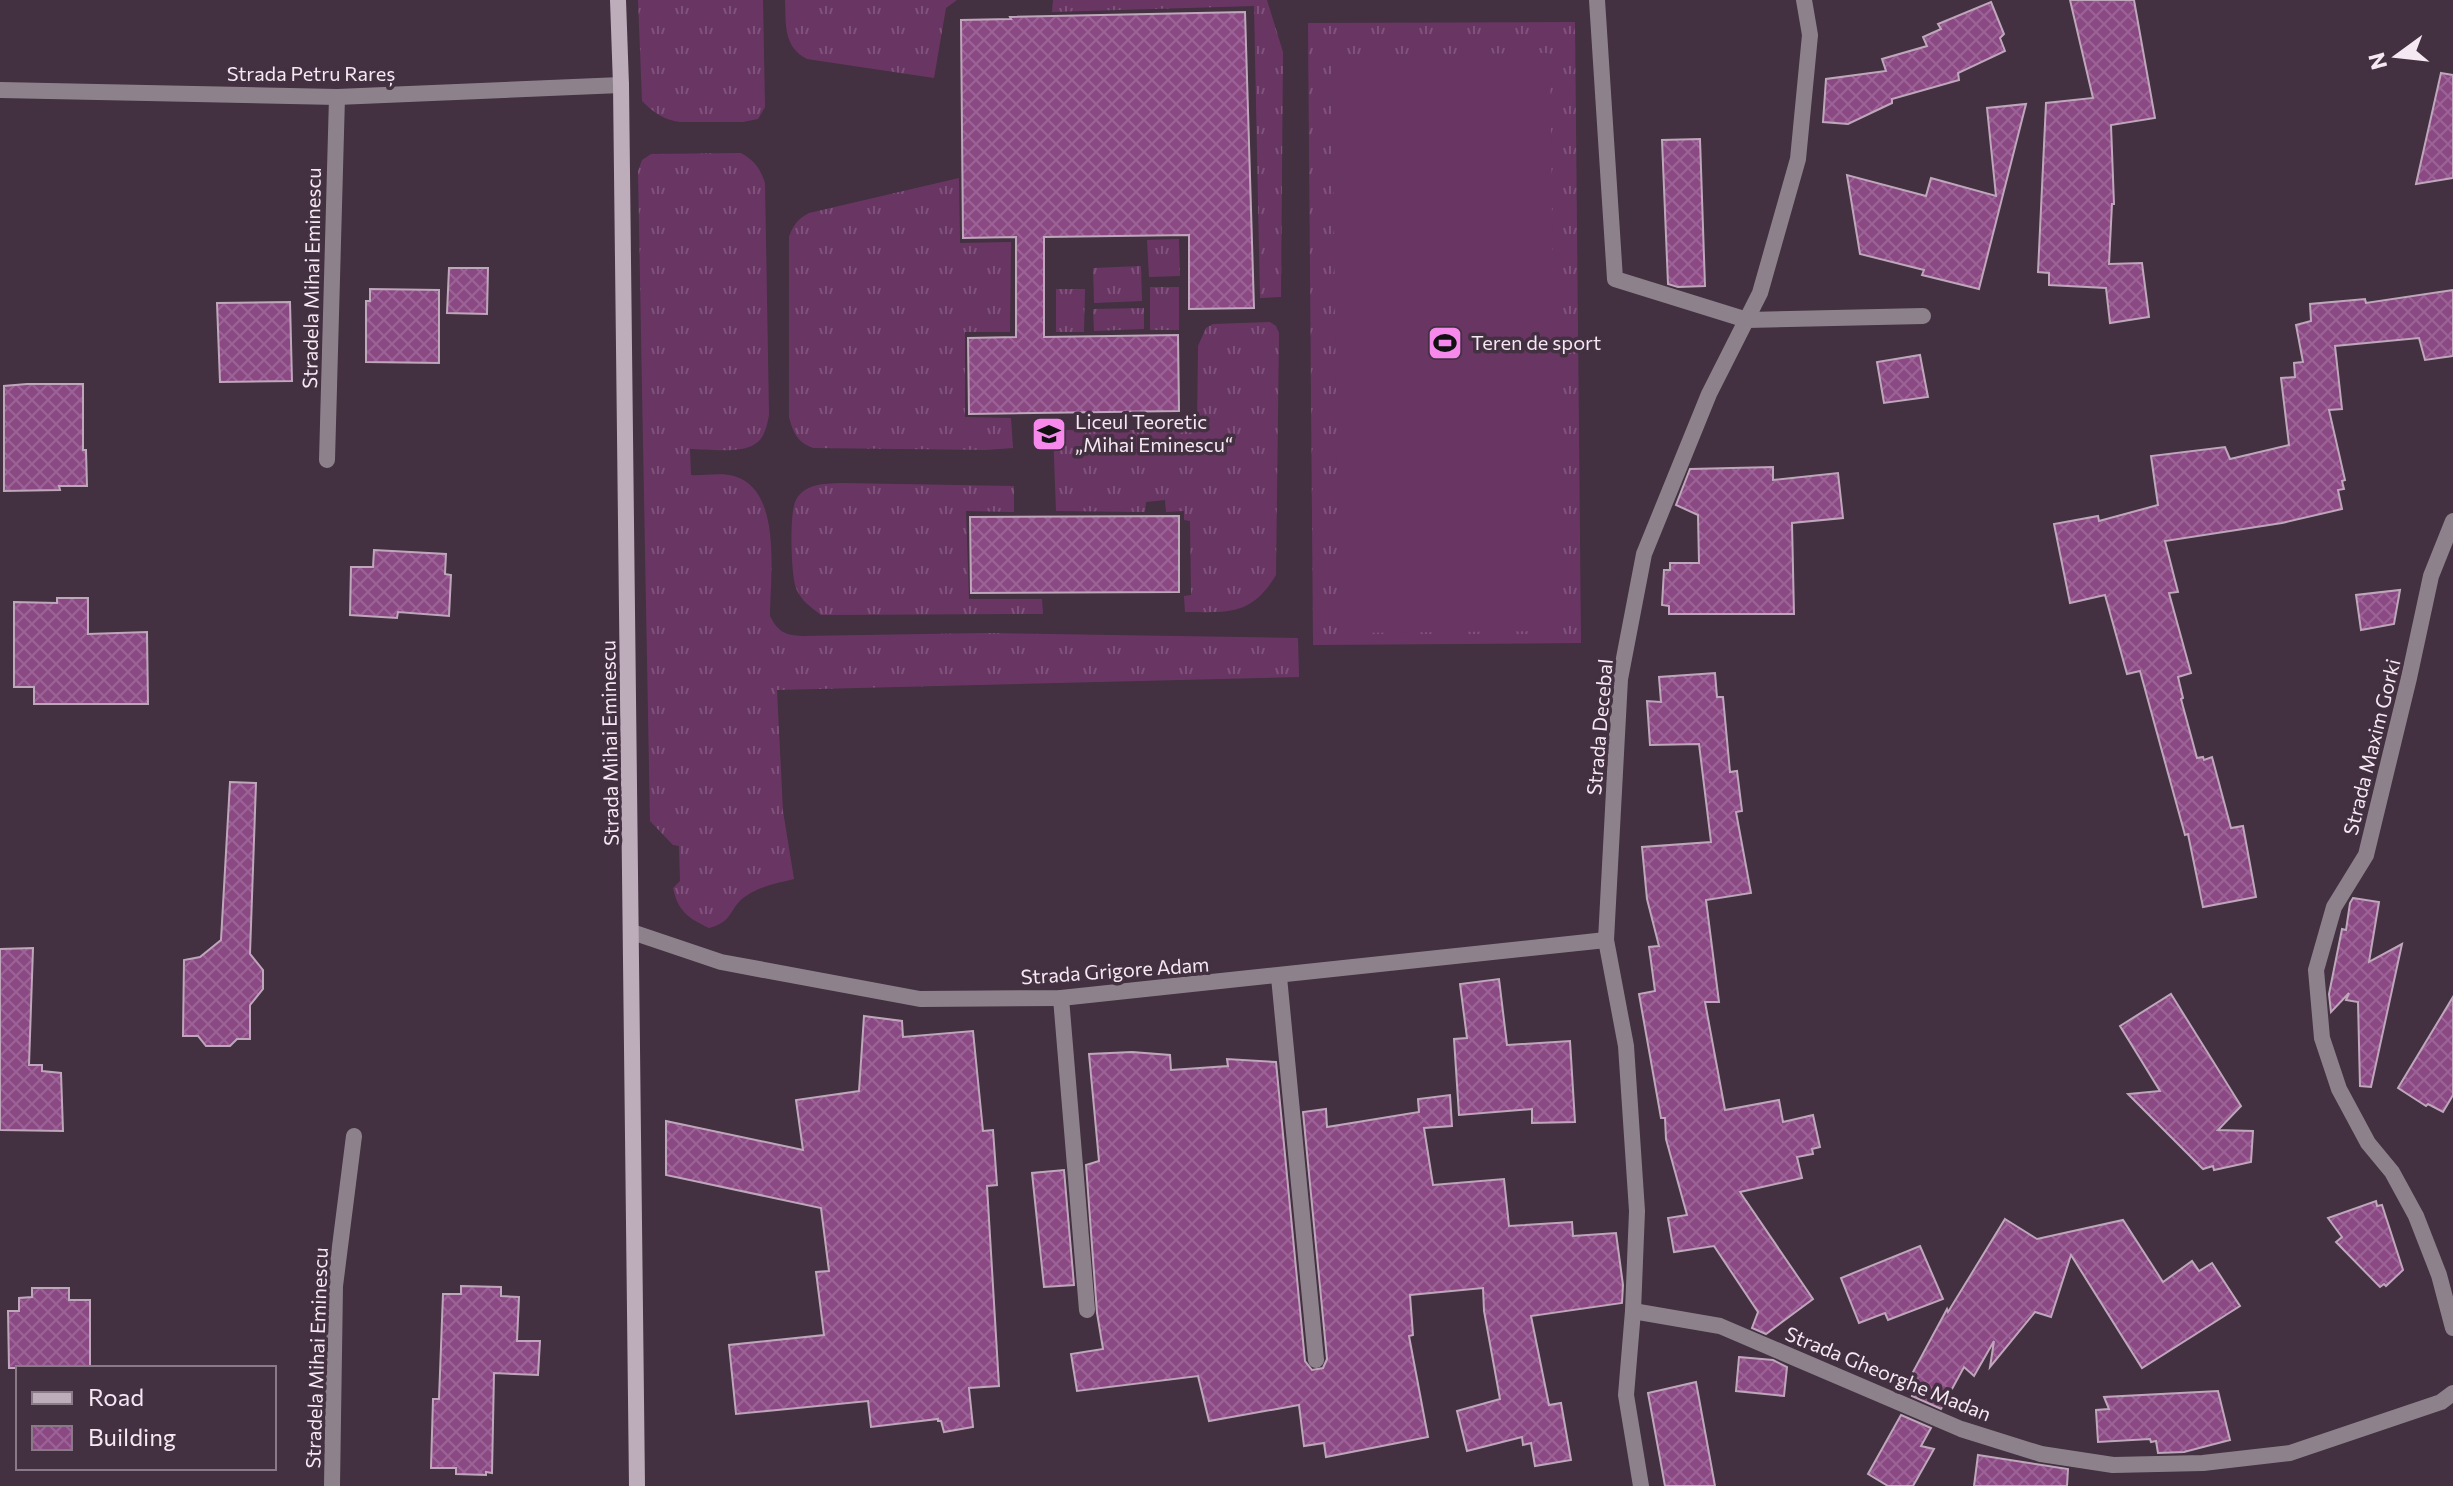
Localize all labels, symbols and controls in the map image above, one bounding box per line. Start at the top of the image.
north arrow [2357,16,2437,96]
text: N [2362,50,2392,73]
street label: Strada Petru Rareș [227,61,395,87]
street label: Stradela Mihai Eminescu [297,167,325,389]
sports icon: Teren de sport [1426,324,1464,362]
place label: Teren de sport [1471,330,1601,354]
place label: Liceul Teoretic „Mihai Eminescu“ [1075,409,1233,456]
school or university icon: Liceul Teoretic „Mihai Eminescu“ [1030,415,1068,453]
street label: Strada Mihai Eminescu [595,640,623,846]
street label: Strada Maxim Gorki [2338,656,2405,837]
street label: Strada Decebal [1581,658,1617,796]
street label: Strada Grigore Adam [1020,951,1210,989]
street label: Stradela Mihai Eminescu [300,1247,332,1469]
street label: Strada Gheorghe Madan [1782,1321,1995,1425]
legend [16,1366,276,1470]
text: Road [88,1382,144,1411]
text: Building [88,1422,176,1451]

